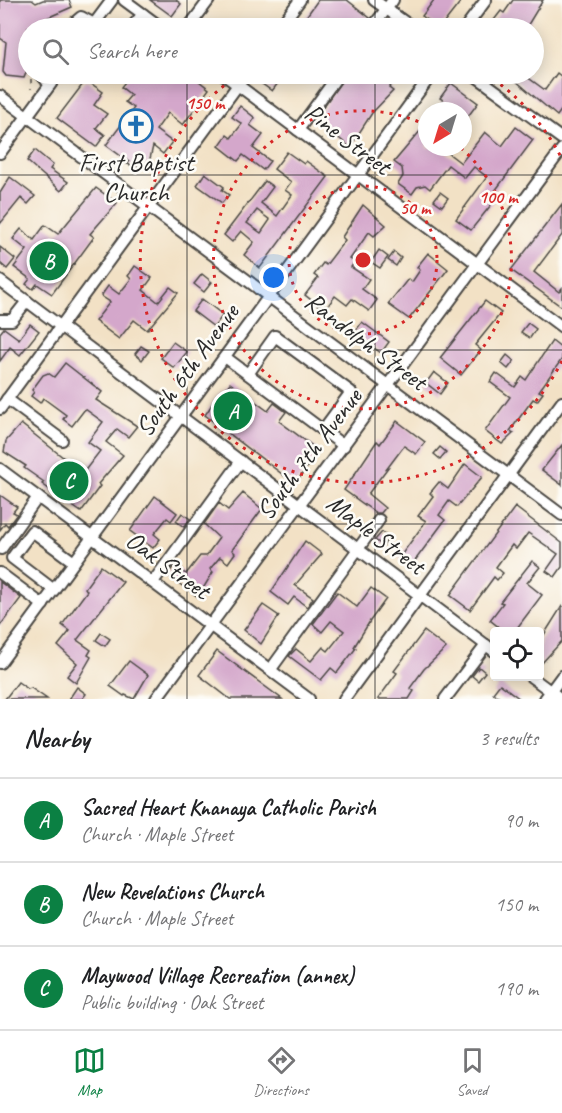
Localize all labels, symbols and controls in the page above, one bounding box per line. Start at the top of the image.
search box [18,18,544,84]
icon: search [39,35,72,68]
text: Search here [87,37,177,65]
text: 150 m [186,92,226,114]
street label: Pine Street [298,96,400,184]
north arrow [418,102,472,156]
church icon: First Baptist Church [118,108,154,144]
place label: First Baptist Church [79,146,196,209]
text: 100 m [479,186,519,208]
text: 50 m [400,197,432,219]
pin: B [29,238,68,284]
centre of rings [353,250,373,270]
your location [259,263,288,292]
street label: Randolph Street [298,284,436,399]
street label: South 6th Avenue [129,298,245,442]
street label: South 7th Avenue [249,380,370,526]
pin: A [214,388,252,434]
pin: C [50,458,88,504]
street label: Maple Street [320,486,434,583]
street label: Oak Street [119,523,219,608]
map controls [490,627,544,681]
button: locate [490,627,544,681]
text: Nearby [24,722,89,755]
text: 3 results [479,726,538,751]
text: Sacred Heart Knanaya Catholic Parish [81,794,376,822]
text: A [38,808,49,833]
text: 90 m [504,808,538,833]
text: Church · Maple Street [81,822,233,847]
text: New Revelations Church [81,878,264,906]
text: B [38,892,49,917]
text: 150 m [495,892,538,917]
text: Church · Maple Street [81,906,233,931]
text: Maywood Village Recreation (annex) [81,962,354,990]
text: C [39,976,48,1001]
text: 190 m [495,976,538,1001]
text: Public building · Oak Street [81,990,263,1015]
tab: Map [73,1044,106,1100]
tab: Directions [253,1044,309,1100]
tab: Saved [456,1044,489,1100]

